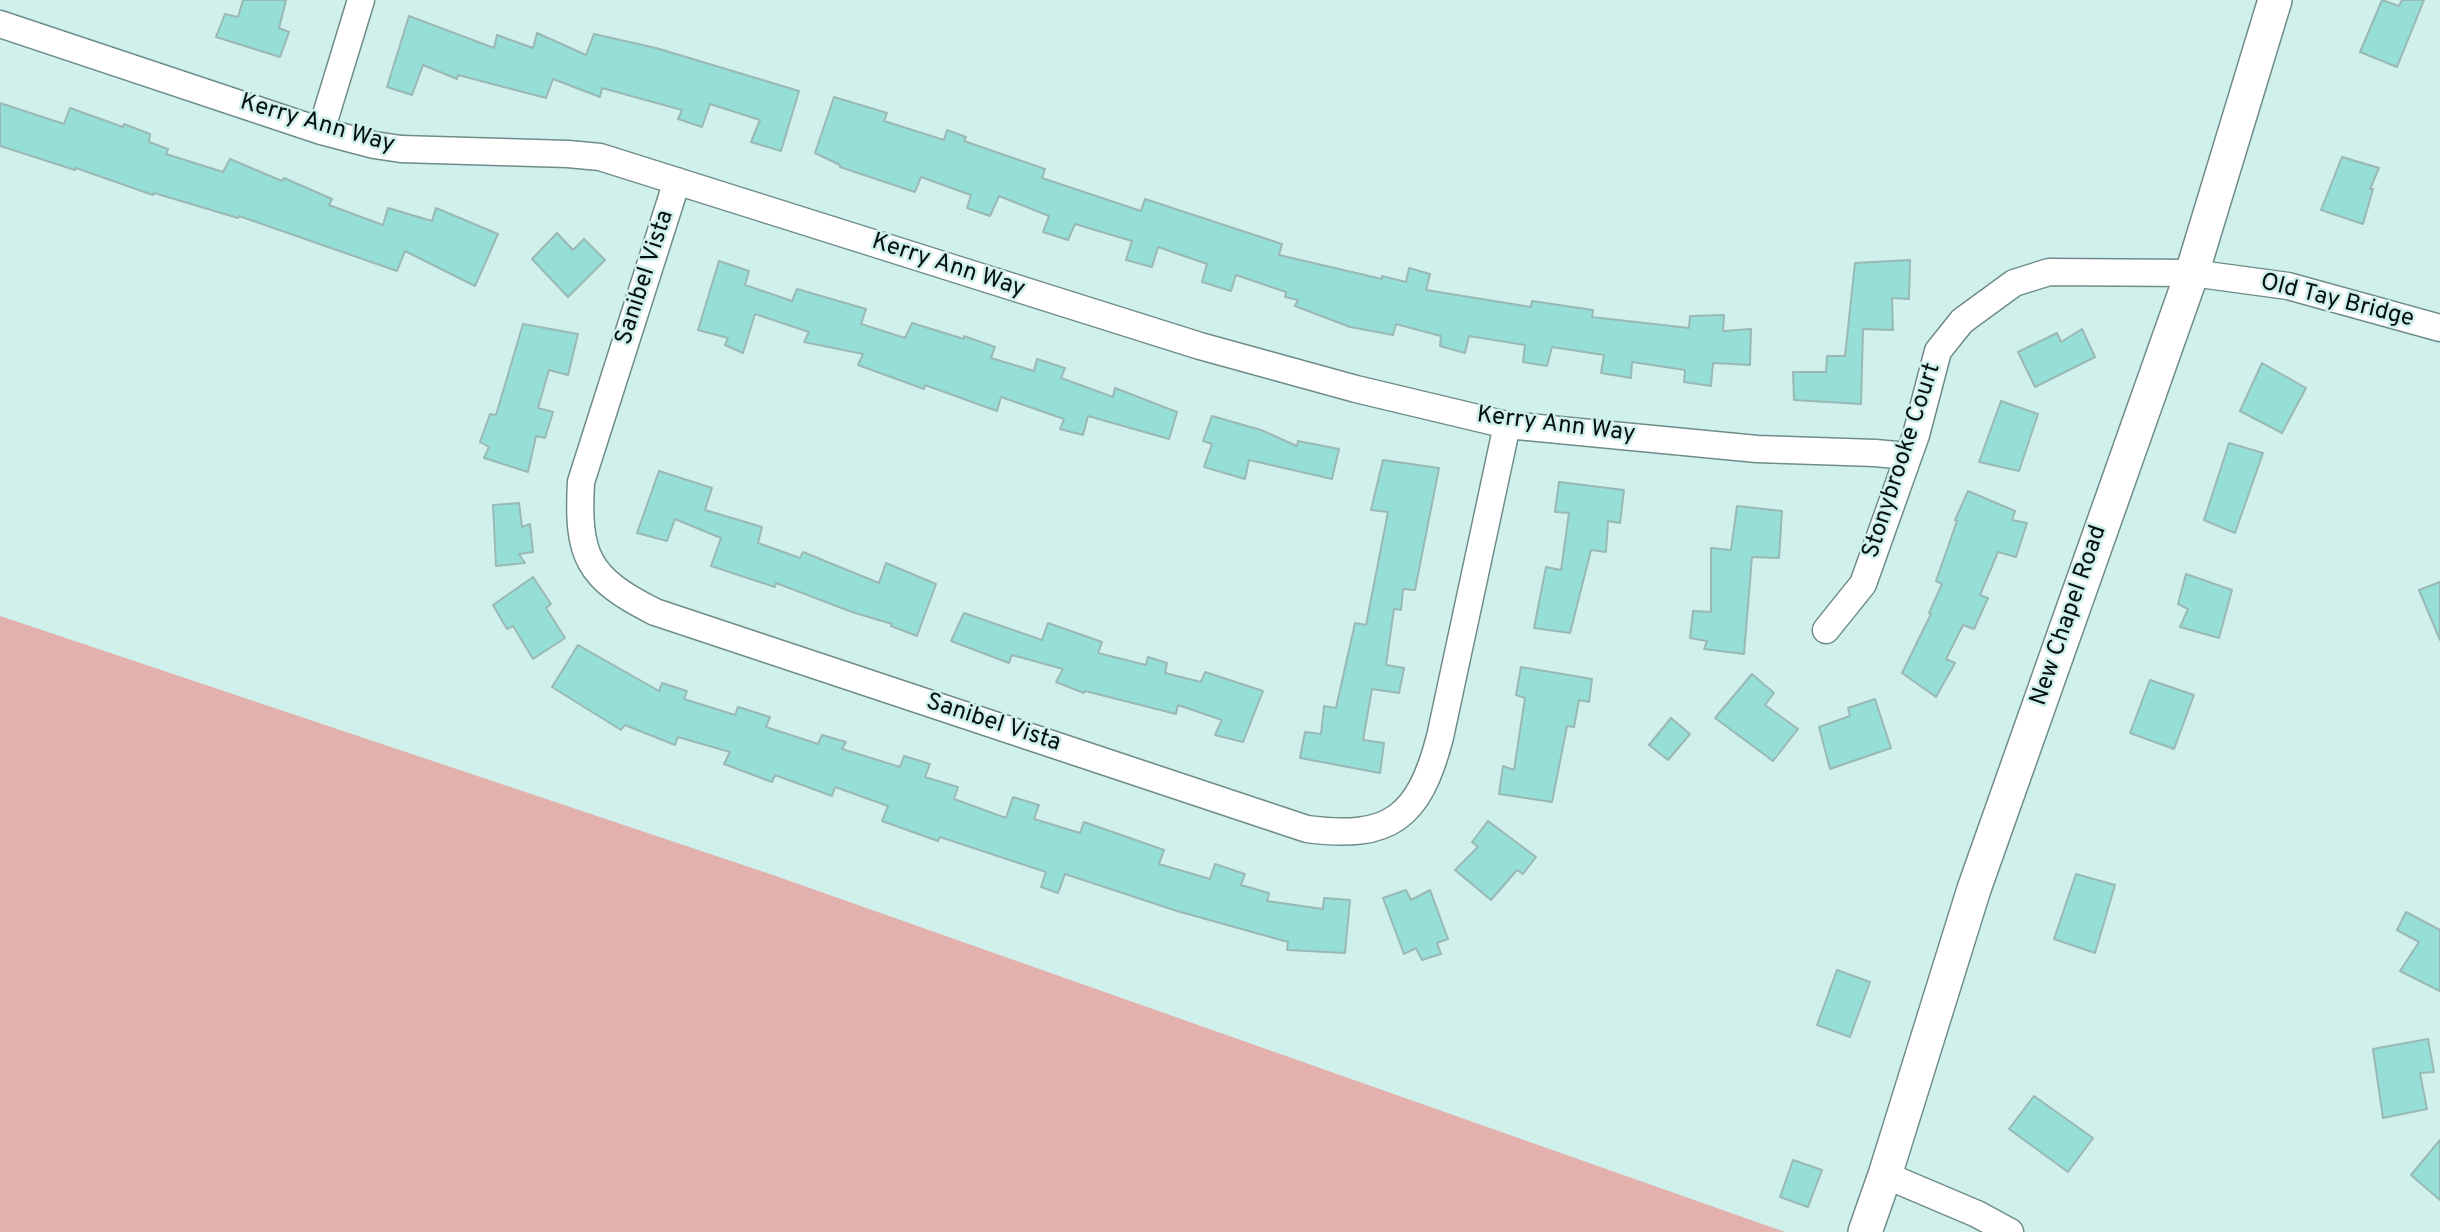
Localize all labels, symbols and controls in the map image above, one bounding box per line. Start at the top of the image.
street label: Kerry Ann Way [236,89,398,161]
street label: Sanibel Vista [611,207,681,349]
street label: Kerry Ann Way [868,229,1028,305]
street label: Old Tay Bridge [2257,269,2417,335]
street label: Stonybrooke Court [1858,360,1948,562]
street label: Kerry Ann Way [1475,402,1637,450]
street label: New Chapel Road [2026,522,2114,710]
street label: Sanibel Vista [922,689,1064,759]

